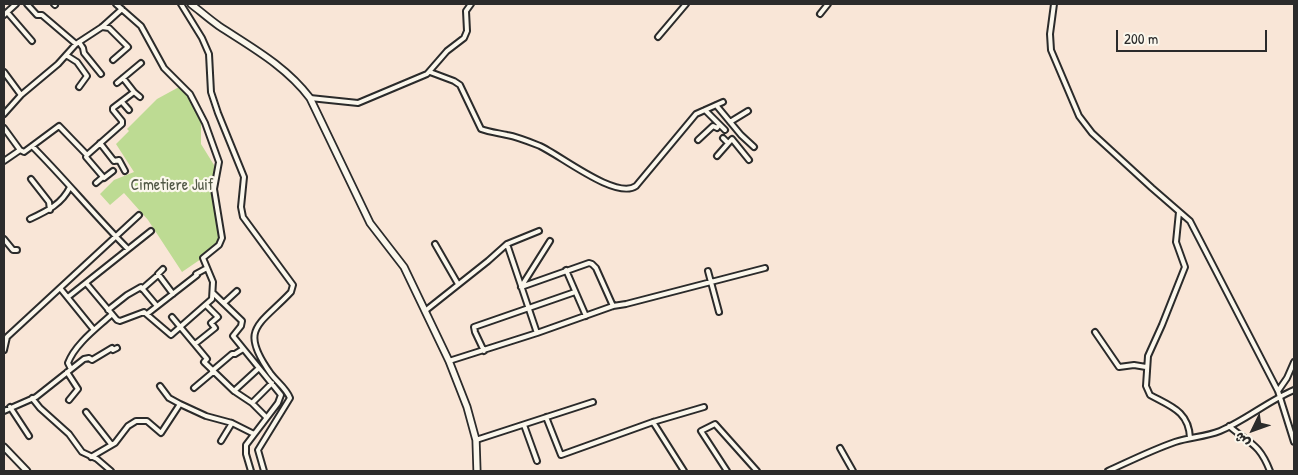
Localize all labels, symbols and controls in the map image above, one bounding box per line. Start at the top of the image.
scale bar [1118,20,1269,52]
text: 200 m [1124,28,1158,49]
park label: Cimetiere Juif [131,176,213,196]
north arrow [1228,405,1278,455]
text: ش [1229,428,1254,452]

